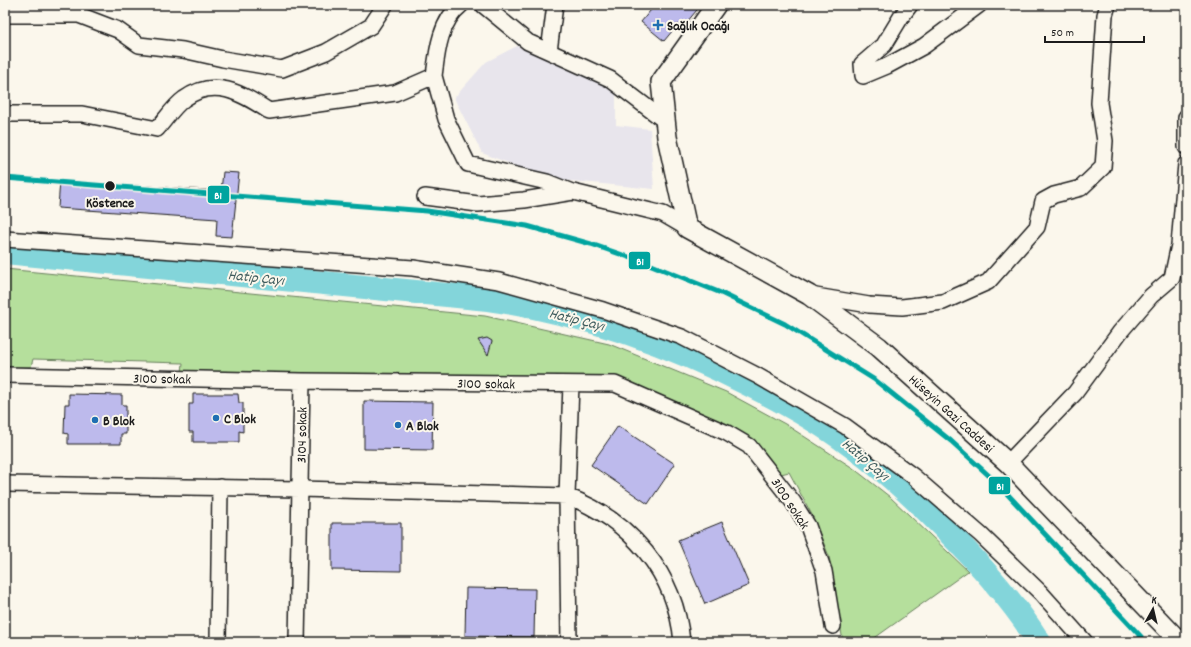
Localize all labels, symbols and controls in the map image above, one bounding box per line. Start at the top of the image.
place label: Sağlık Ocağı [667,17,730,37]
scale bar [1045,18,1144,44]
marker: Sağlık Ocağı [652,19,664,31]
text: 50 m [1051,25,1074,42]
marker: Köstence [103,179,117,193]
line badge: B1 [207,185,230,204]
text: B1 [214,189,222,205]
place label: Köstence [86,194,134,214]
line badge: B1 [628,251,651,270]
text: B1 [636,255,644,271]
water label: Hatip Çayı [227,265,286,293]
water label: Hatip Çayı [547,303,608,339]
street label: 3100 sokak [133,369,191,391]
street label: Hüseyin Gazi Caddesi [903,371,998,459]
street label: 3100 sokak [457,374,515,396]
street label: 3104 sokak [293,407,313,463]
place label: C Blok [224,410,256,430]
place label: B Blok [103,412,135,432]
marker: C Blok [211,413,221,423]
marker: B Blok [90,415,100,425]
place label: A Blok [406,417,439,437]
marker: A Blok [393,420,403,430]
water label: Hatip Çayı [836,434,894,488]
street label: 3100 sokak [765,474,814,534]
line badge: B1 [988,476,1011,495]
text: B1 [996,480,1004,496]
north arrow [1133,589,1173,629]
text: K [1150,593,1158,609]

